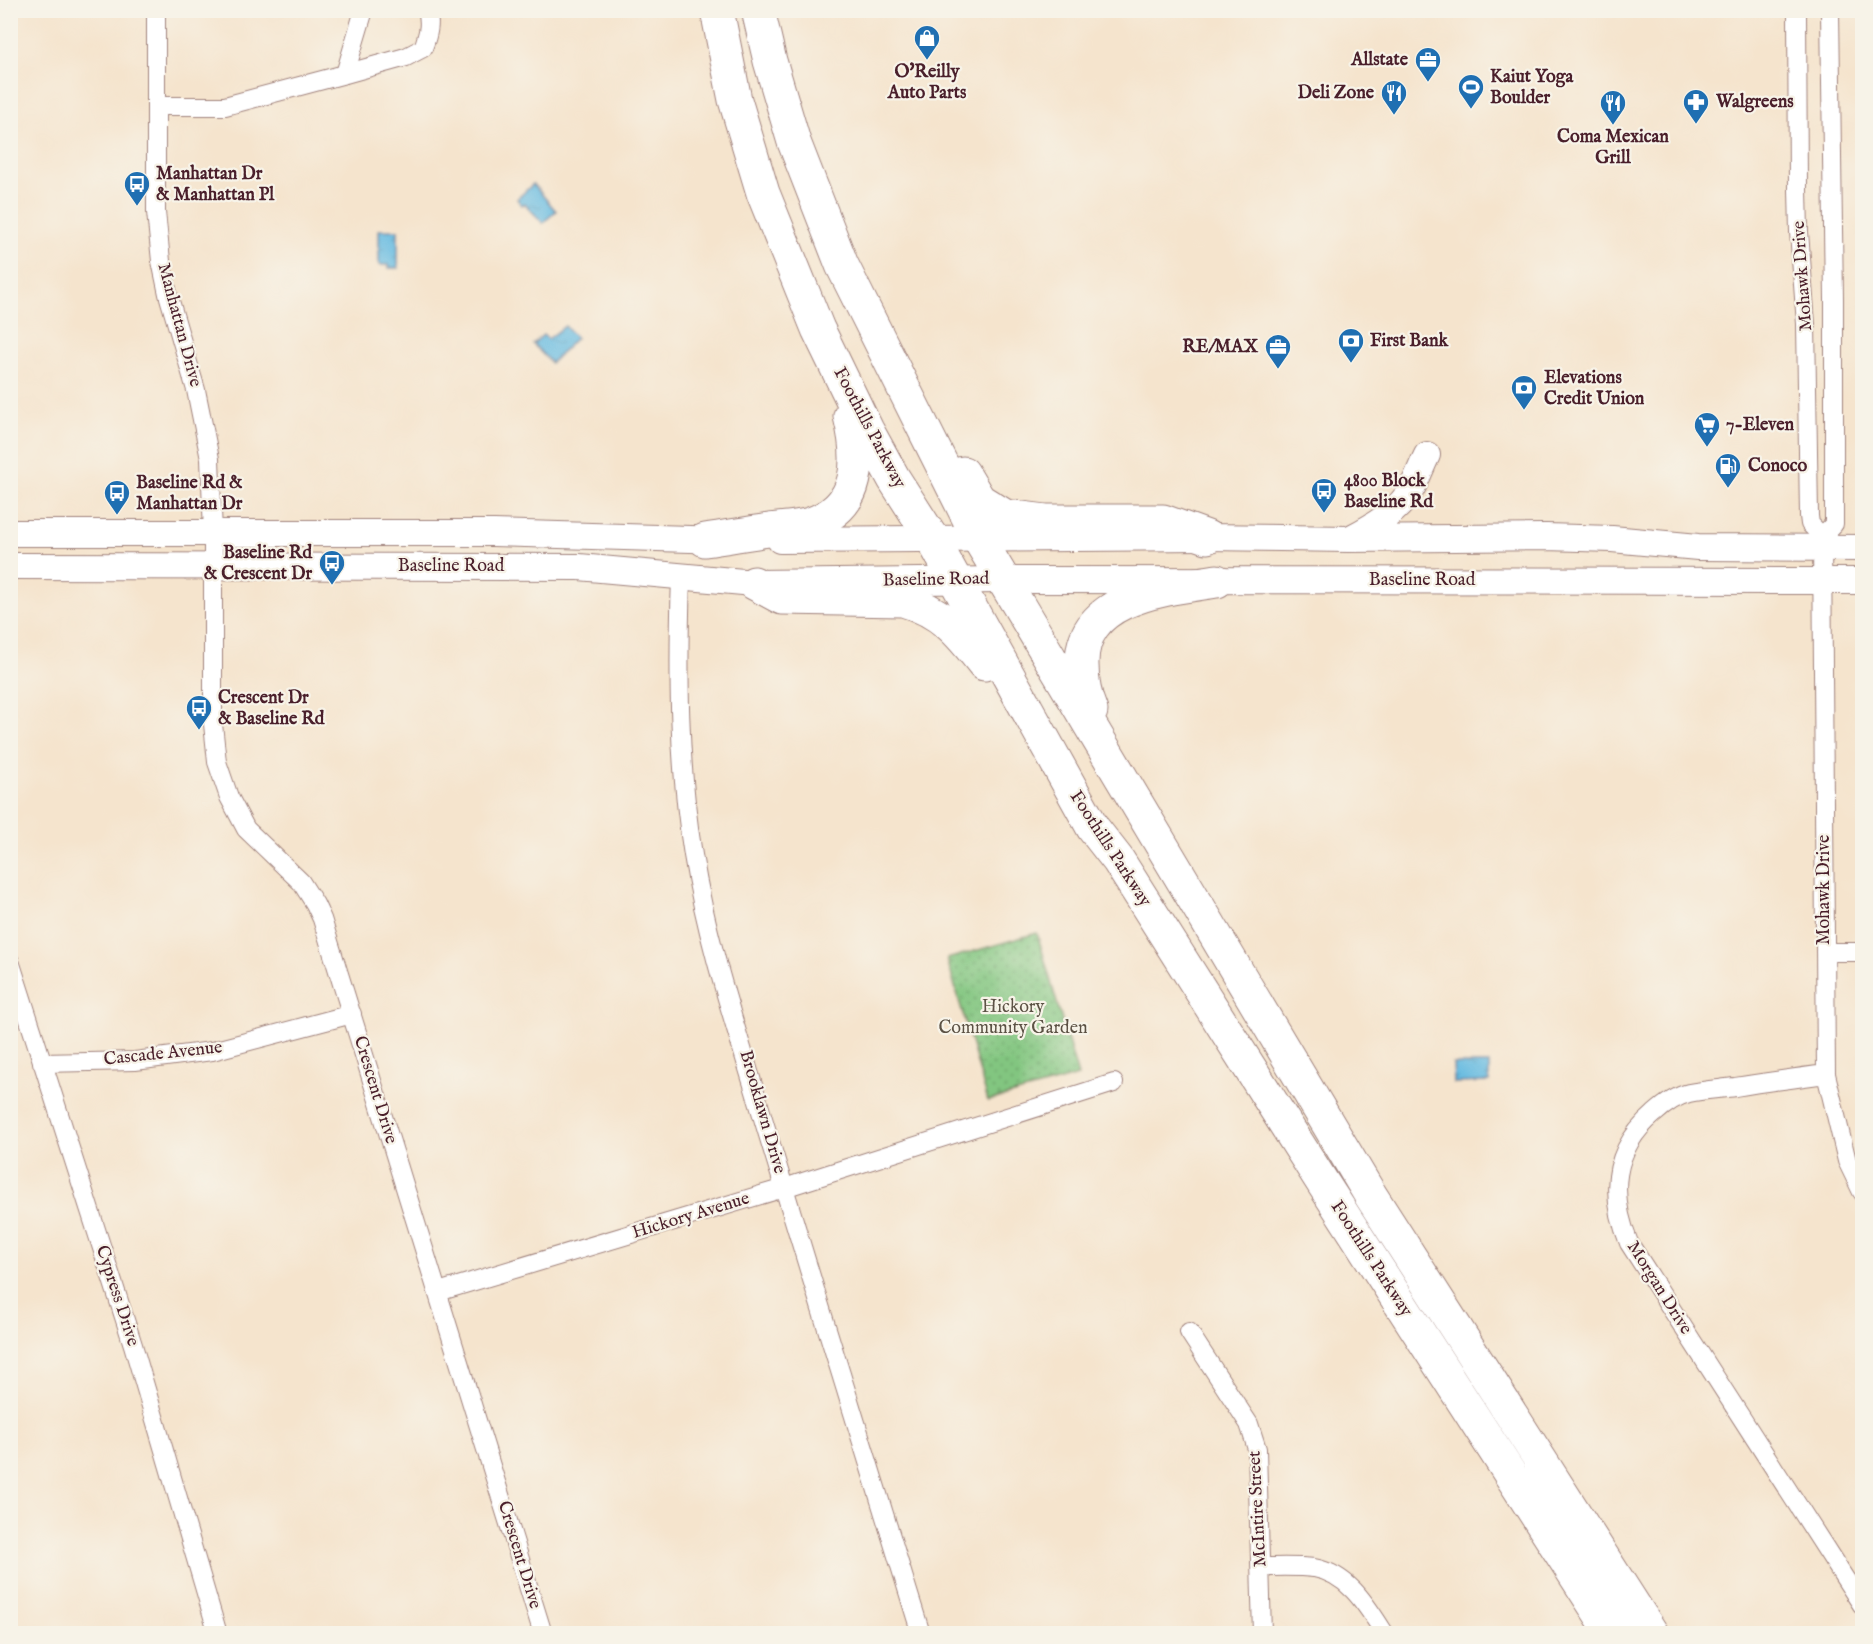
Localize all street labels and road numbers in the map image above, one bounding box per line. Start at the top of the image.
street label: Mohawk Drive [1788,220,1818,332]
street label: Manhattan Drive [151,261,207,389]
street label: Foothills Parkway [827,364,911,493]
street label: Baseline Road [398,555,505,578]
street label: Baseline Road [883,568,990,592]
street label: Baseline Road [1369,569,1476,592]
street label: Foothills Parkway [1064,787,1156,911]
street label: Mohawk Drive [1813,835,1836,945]
street label: Crescent Drive [348,1033,402,1147]
street label: Cascade Avenue [102,1036,224,1072]
street label: Brooklawn Drive [733,1048,791,1176]
street label: Hickory Avenue [630,1187,752,1245]
street label: Foothills Parkway [1325,1197,1417,1321]
street label: Morgan Drive [1621,1237,1697,1339]
street label: Cypress Drive [90,1243,144,1349]
street label: McIntire Street [1243,1450,1273,1568]
street label: Crescent Drive [492,1498,546,1612]

